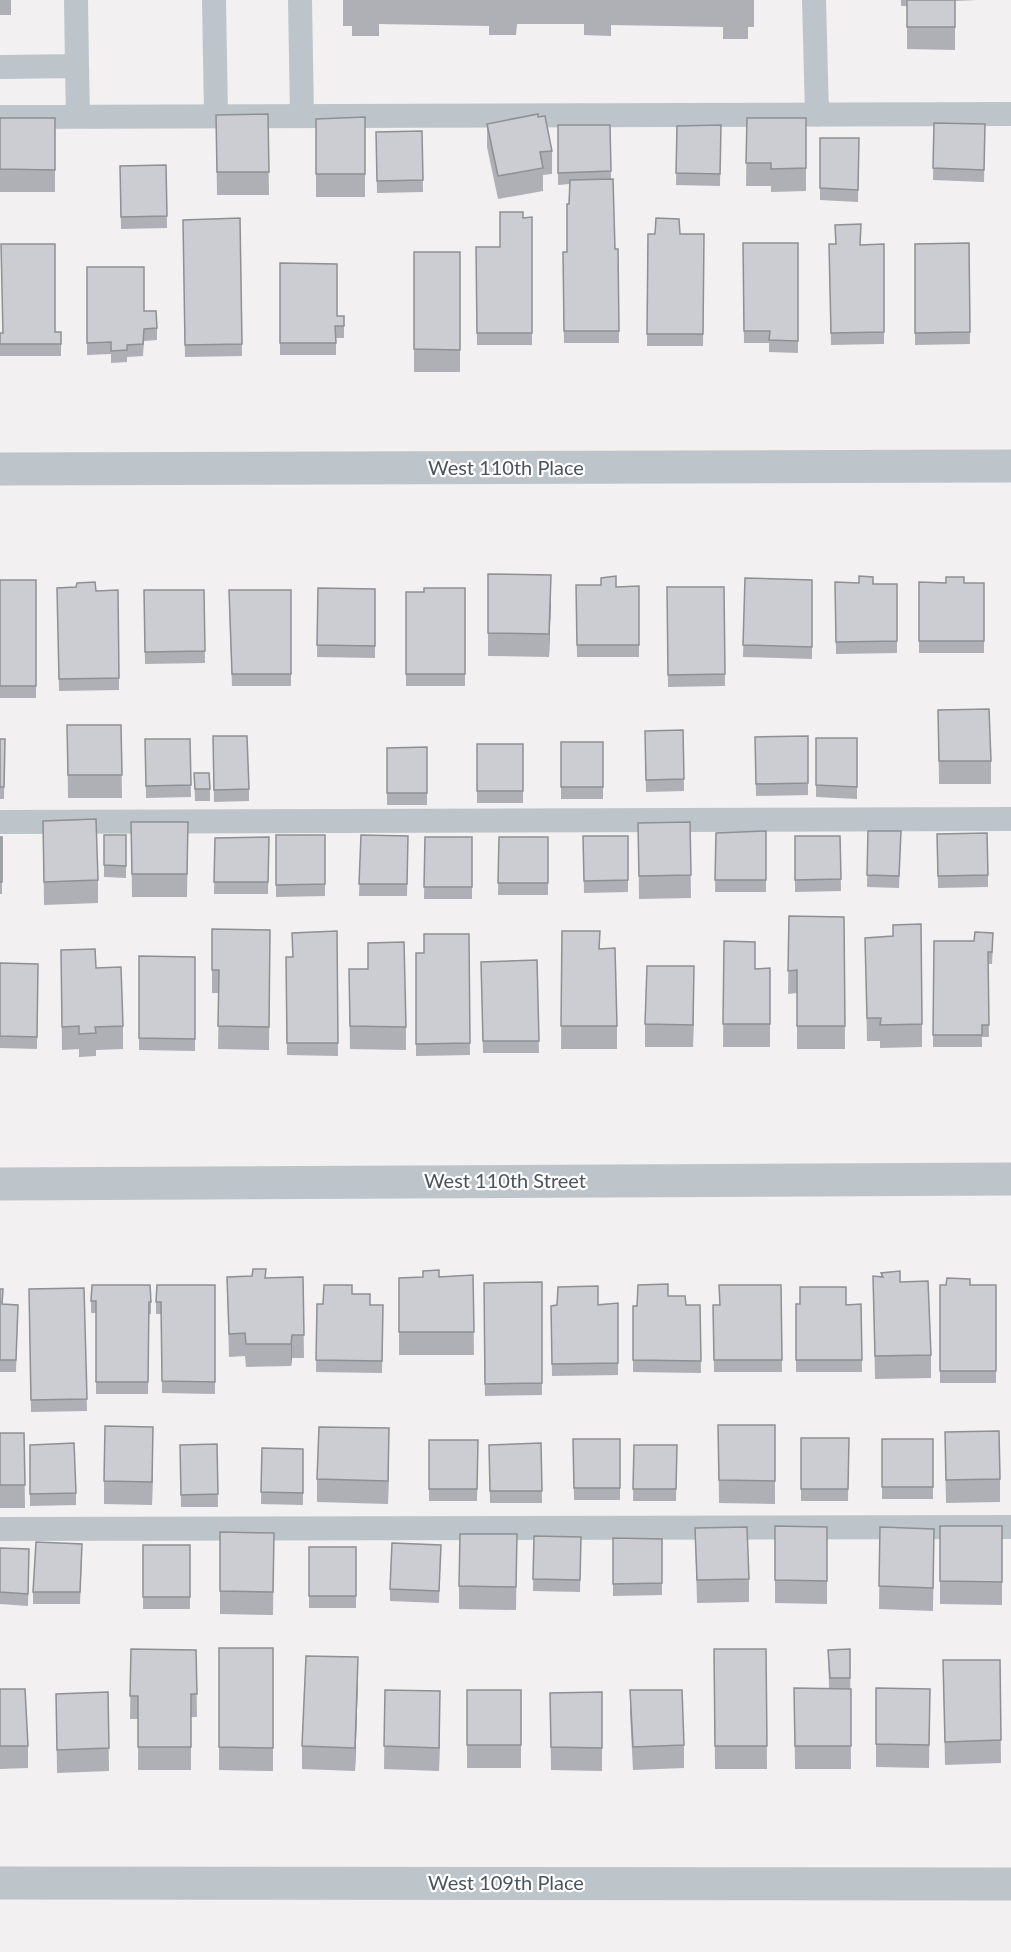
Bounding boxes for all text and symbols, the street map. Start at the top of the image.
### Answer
street label: West 110th Place [428,455,584,479]
street label: West 110th Street [424,1168,586,1192]
street label: West 109th Place [428,1870,584,1894]

